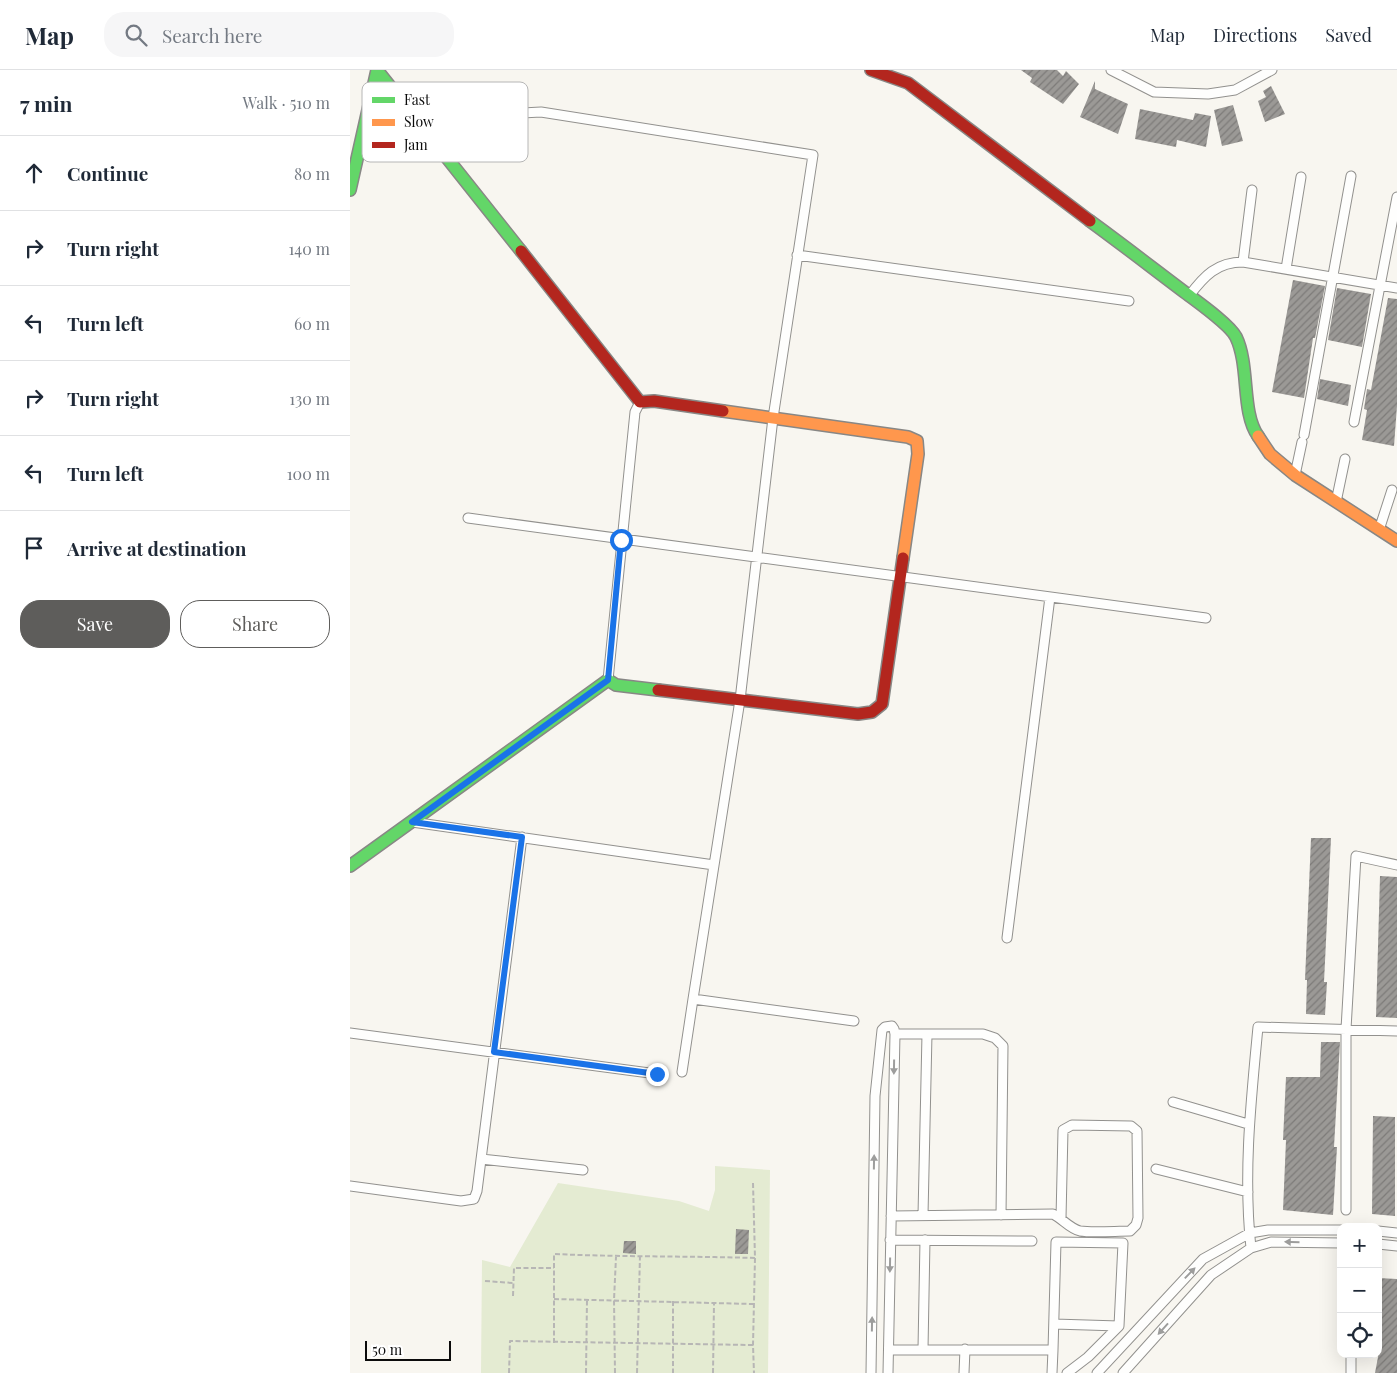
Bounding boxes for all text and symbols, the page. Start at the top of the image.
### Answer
search box [104,12,454,57]
text: Map [25,19,74,51]
icon: search [122,21,150,49]
text: Search here [162,22,262,48]
text: Map [1150,23,1185,47]
text: Directions [1213,23,1297,47]
text: Saved [1325,23,1372,47]
legend [362,82,528,162]
text: 7 min [20,89,73,117]
text: Fast [404,90,431,109]
text: Walk · 510 m [243,92,330,113]
text: Slow [404,112,434,131]
text: Jam [403,135,428,154]
icon: ahead [20,159,48,187]
text: Continue [67,160,148,186]
text: 80 m [294,163,330,184]
icon: right [20,234,48,262]
text: Turn right [67,235,159,261]
text: 140 m [288,238,330,259]
icon: left [20,309,48,337]
text: Turn left [67,310,144,336]
text: 60 m [294,313,330,334]
icon: right [20,384,48,412]
text: Turn right [67,385,159,411]
text: 130 m [289,388,330,409]
icon: left [20,459,48,487]
text: Turn left [67,460,144,486]
text: 100 m [287,463,330,484]
route start [610,529,633,552]
icon: arrive [20,534,48,562]
text: Arrive at destination [67,535,247,561]
button: Save [20,600,170,648]
button: Share [180,600,330,648]
one-way arrow [890,1059,898,1075]
route end [646,1063,669,1086]
one-way arrow [871,1154,879,1170]
map controls [1337,1223,1382,1358]
button: + [1337,1223,1382,1268]
one-way arrow [1284,1238,1300,1246]
one-way arrow [886,1257,894,1273]
one-way arrow [1184,1268,1196,1280]
button: − [1337,1268,1382,1313]
button: locate [1337,1313,1382,1358]
one-way arrow [868,1316,876,1332]
one-way arrow [1157,1322,1168,1335]
scale bar [365,1338,451,1361]
text: 50 m [372,1340,402,1359]

